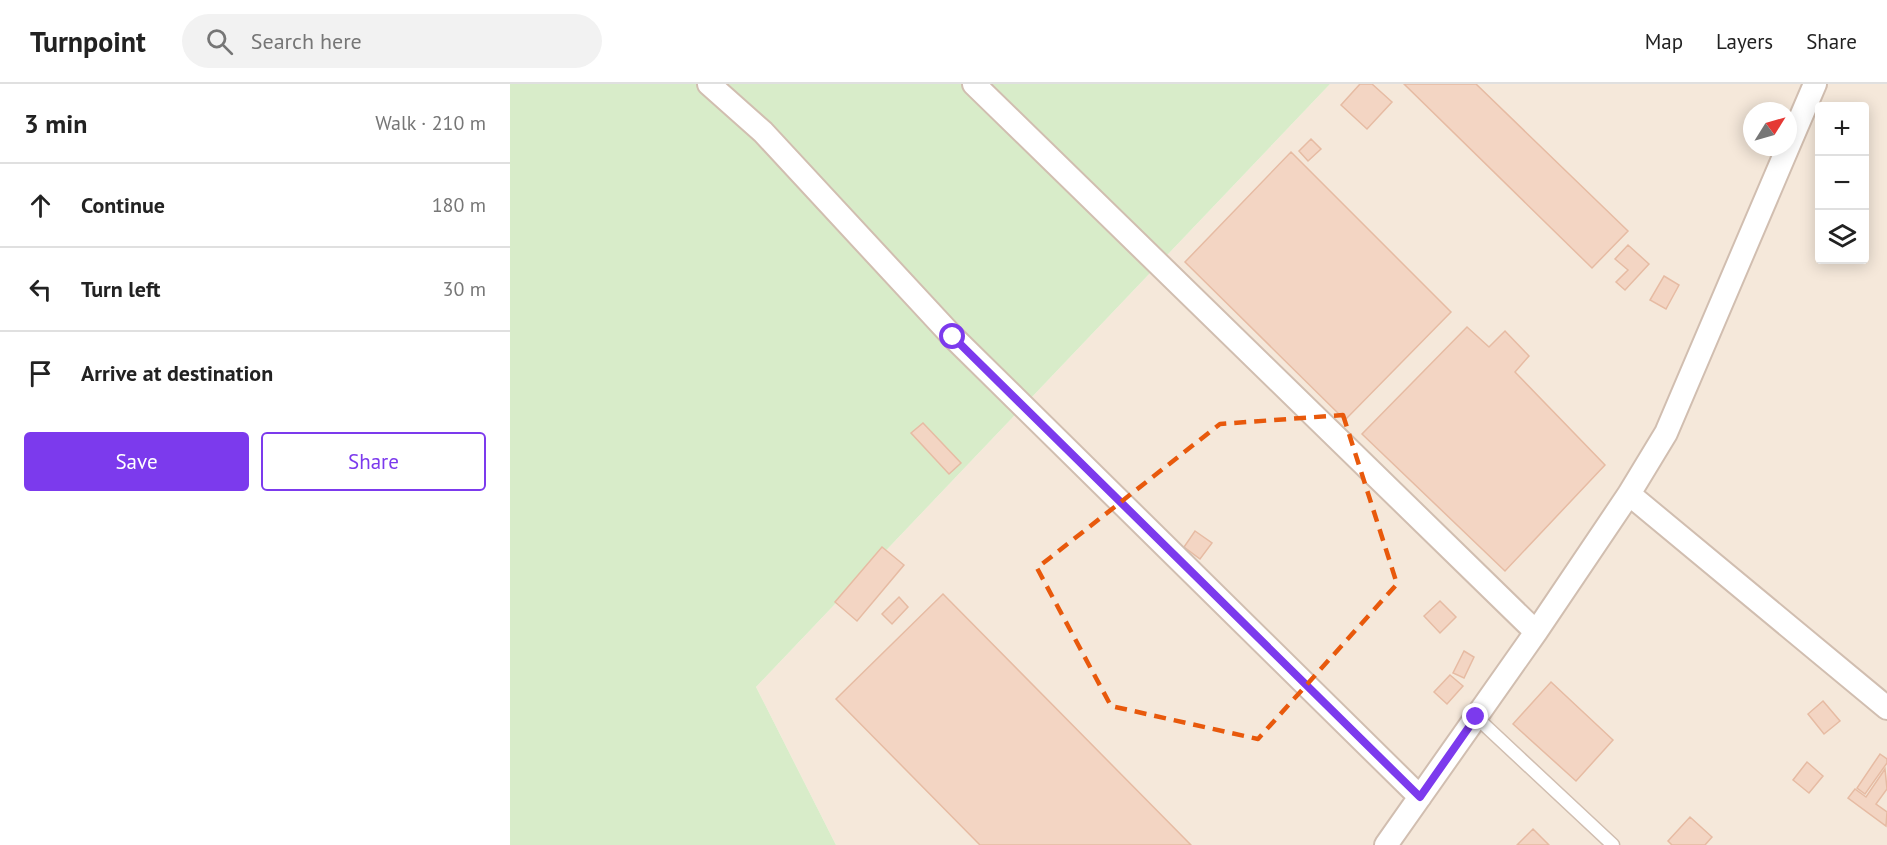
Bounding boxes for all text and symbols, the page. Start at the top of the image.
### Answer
search box [182,14,602,68]
text: Turnpoint [30,23,146,60]
icon: search [203,25,236,58]
text: Search here [251,27,362,55]
text: Map [1645,28,1683,55]
text: Layers [1716,28,1773,55]
text: Share [1806,28,1857,55]
north arrow [1743,102,1797,156]
map controls [1815,102,1869,264]
button: + [1815,102,1869,156]
text: 3 min [24,107,87,140]
text: Walk · 210 m [375,110,486,136]
button: − [1815,156,1869,210]
icon: ahead [24,189,57,222]
text: Continue [81,191,165,219]
text: 180 m [432,192,486,218]
button: layers [1815,210,1869,264]
icon: left [24,273,57,306]
text: Turn left [81,275,161,303]
text: 30 m [443,276,486,302]
route start [939,323,965,349]
icon: arrive [24,357,57,390]
text: Arrive at destination [81,359,273,387]
button: Save [24,432,249,491]
button: Share [261,432,486,491]
route end [1462,703,1488,729]

